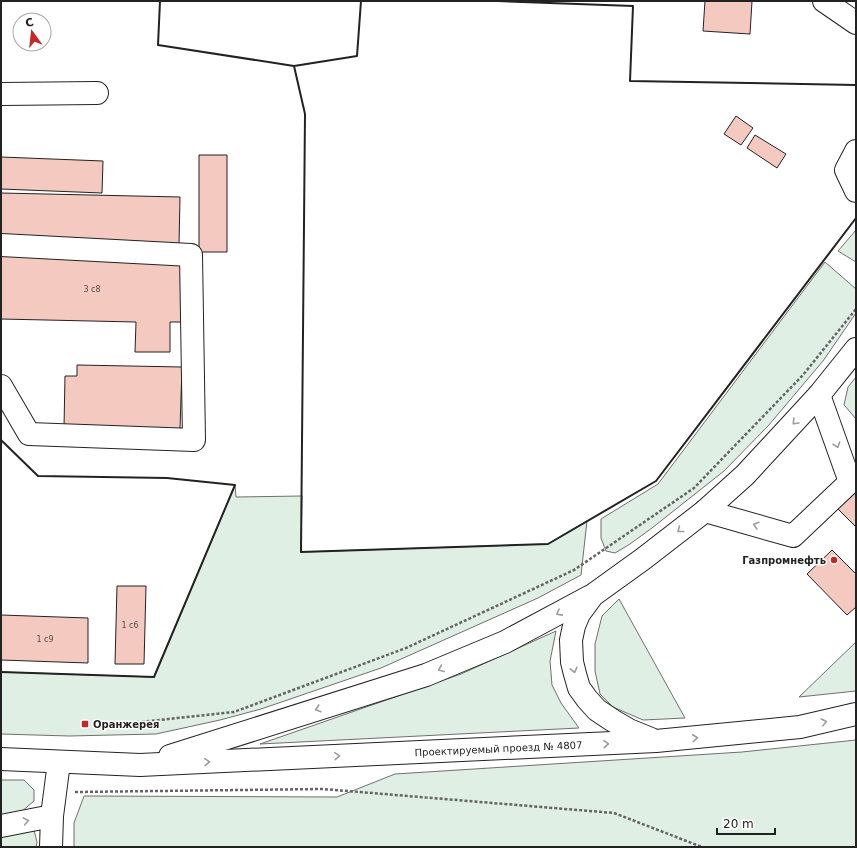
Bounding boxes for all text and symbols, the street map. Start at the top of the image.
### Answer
north arrow [12,12,52,52]
text: С [24,15,35,30]
house number: 3 с8 [83,285,101,294]
one-way arrow [792,417,799,424]
one-way arrow [832,441,841,448]
one-way arrow [752,521,759,530]
one-way arrow [678,526,685,533]
place label: Газпромнефть [742,555,826,566]
marker: Газпромнефть [829,555,839,565]
one-way arrow [556,608,563,616]
house number: 1 с6 [121,621,139,630]
house number: 1 с9 [36,635,54,644]
one-way arrow [438,664,445,672]
one-way arrow [569,666,578,673]
one-way arrow [315,704,322,713]
one-way arrow [820,718,827,726]
marker: Оранжерея [80,719,90,729]
place label: Оранжерея [93,719,159,730]
one-way arrow [692,733,698,742]
street label: Проектируемый проезд № 4807 [414,739,583,758]
one-way arrow [603,739,609,748]
one-way arrow [334,752,340,760]
one-way arrow [204,758,210,766]
scale bar [717,810,775,836]
text: 20 m [723,817,754,831]
one-way arrow [23,818,29,826]

